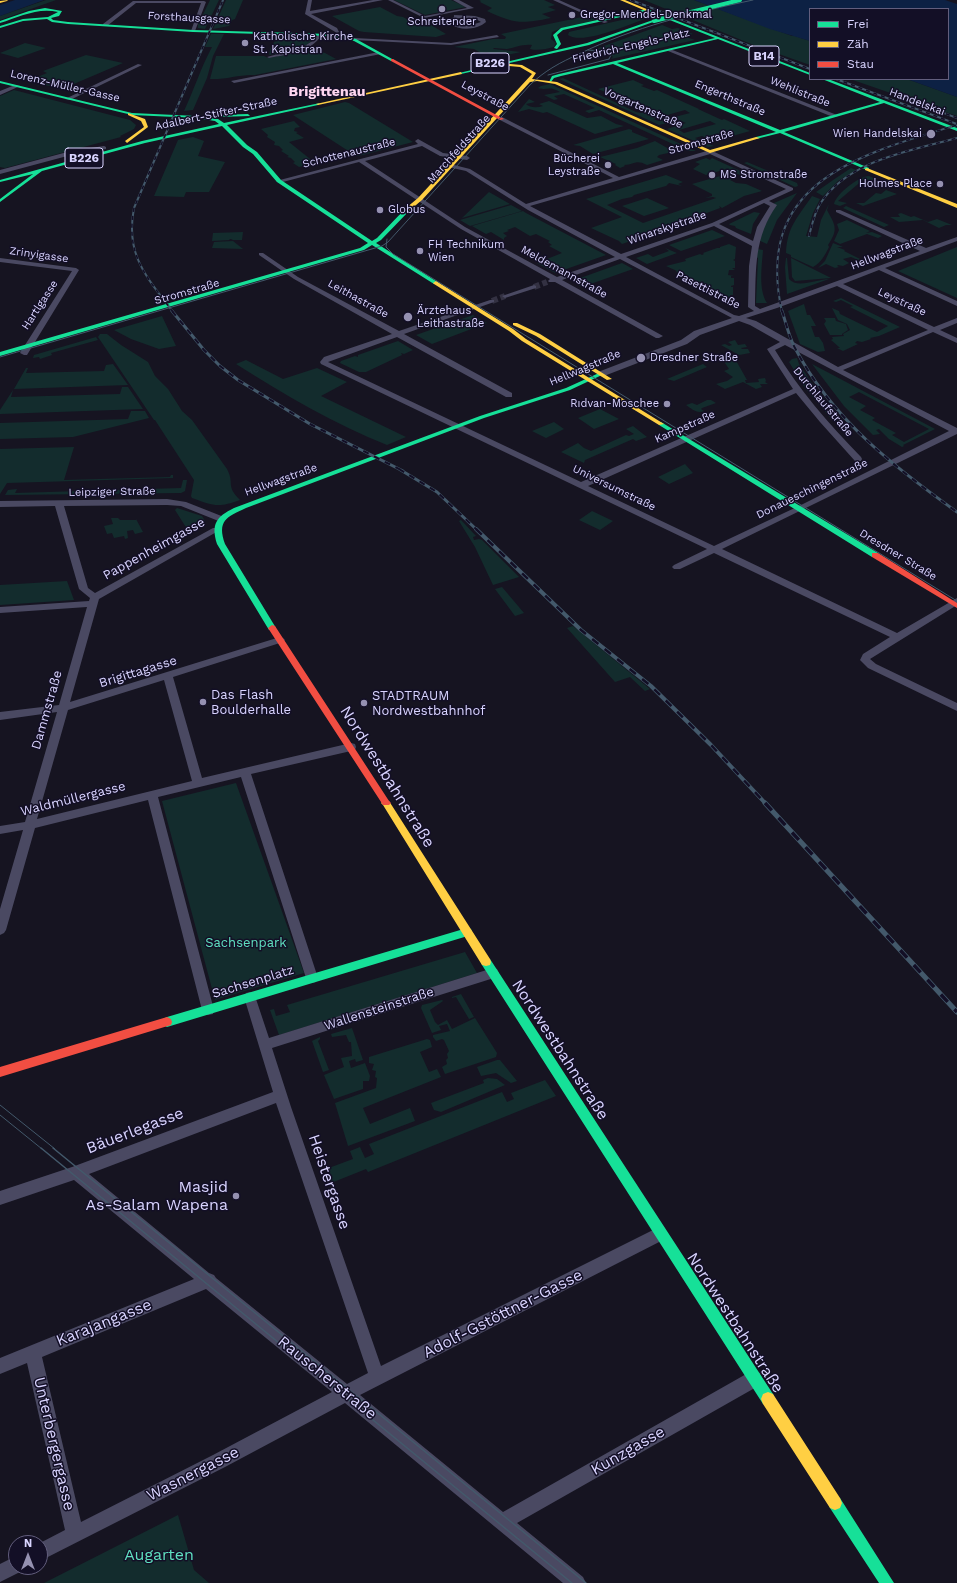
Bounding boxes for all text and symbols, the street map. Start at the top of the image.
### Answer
marker: Schreitender [437,4,447,14]
place label: Gregor-Mendel-Denkmal [580,8,712,22]
legend [809,8,949,80]
street label: Forsthausgasse [147,9,231,27]
marker: Gregor-Mendel-Denkmal [567,10,577,20]
place label: Schreitender [407,15,477,29]
text: Frei [847,17,869,31]
street label: Friedrich-Engels-Platz [571,26,691,66]
place label: Katholische Kirche St. Kapistran [253,30,353,56]
text: Zäh [847,37,869,51]
marker: Katholische Kirche St. Kapistran [240,38,250,48]
road number: B14 [749,46,779,66]
road number: B226 [471,53,509,73]
text: Stau [847,57,874,71]
street label: Lorenz-Müller-Gasse [9,67,121,105]
street label: Wehlistraße [768,74,832,110]
street label: Engerthstraße [693,77,767,119]
street label: Leystraße [459,78,511,114]
district label: Brigittenau [289,84,365,100]
street label: Vorgartenstraße [601,85,685,131]
street label: Handelskai [887,85,947,119]
street label: Adalbert-Stifter-Straße [154,95,278,133]
street label: Marchfeldstraße [425,112,493,186]
street label: Stromstraße [667,126,735,158]
place label: Wien Handelskai [833,127,922,141]
marker: Wien Handelskai [925,128,937,140]
street label: Schottenaustraße [301,135,397,171]
road number: B226 [65,148,103,168]
place label: Bücherei Leystraße [548,152,600,178]
marker: Bücherei Leystraße [603,160,613,170]
place label: MS Stromstraße [720,168,807,182]
marker: MS Stromstraße [707,170,717,180]
place label: Holmes Place [859,177,932,191]
marker: Holmes Place [935,179,945,189]
place label: Globus [388,203,425,217]
marker: Globus [375,205,385,215]
street label: Winarskystraße [626,208,708,248]
street label: Hellwagstraße [849,233,925,273]
place label: FH Technikum Wien [428,238,505,264]
street label: Meldemannstraße [519,243,609,301]
street label: Zrinyigasse [9,244,69,266]
marker: FH Technikum Wien [415,246,425,256]
street label: Pasettistraße [674,268,742,312]
street label: Stromstraße [153,276,221,308]
street label: Leithastraße [325,277,391,321]
street label: Hartlgasse [19,278,61,332]
street label: Leystraße [876,285,928,319]
place label: Ärztehaus Leithastraße [417,304,484,330]
marker: Ärztehaus Leithastraße [402,311,414,323]
street label: Hellwagstraße [547,347,623,389]
place label: Dresdner Straße [650,351,738,365]
marker: Dresdner Straße [635,352,647,364]
street label: Durchlaufstraße [790,365,856,439]
place label: Rıdvan-Moschee [570,397,659,411]
marker: Rıdvan-Moschee [662,399,672,409]
street label: Kampstraße [653,408,717,446]
street label: Donaueschingenstraße [754,456,870,522]
street label: Hellwagstraße [243,461,319,499]
street label: Universumstraße [570,462,658,514]
street label: Leipziger Straße [68,485,156,499]
street label: Pappenheimgasse [100,515,208,583]
street label: Dresdner Straße [857,527,939,583]
street label: Brigittagasse [97,653,179,691]
street label: Dammstraße [28,669,66,751]
place label: Das Flash Boulderhalle [211,687,291,718]
place label: STADTRAUM Nordwestbahnhof [372,688,485,719]
marker: Das Flash Boulderhalle [198,697,208,707]
marker: STADTRAUM Nordwestbahnhof [359,698,369,708]
street label: Nordwestbahnstraße [336,703,438,851]
street label: Waldmüllergasse [19,778,127,820]
park label: Sachsenpark [205,935,287,951]
street label: Sachsenplatz [210,962,296,1002]
street label: Nordwestbahnstraße [507,976,613,1124]
street label: Wallensteinstraße [322,984,436,1034]
street label: Bäuerlegasse [84,1104,186,1158]
street label: Heistergasse [304,1132,354,1232]
place label: Masjid As-Salam Wapena [85,1177,228,1215]
marker: Masjid As-Salam Wapena [231,1191,241,1201]
street label: Nordwestbahnstraße [682,1249,788,1397]
street label: Adolf-Gstöttner-Gasse [420,1265,586,1363]
street label: Karajangasse [53,1295,155,1351]
street label: Rauscherstraße [274,1332,380,1424]
street label: Unterbergergasse [29,1375,79,1513]
street label: Kunzgasse [588,1422,668,1480]
street label: Wasnergasse [144,1442,242,1506]
north arrow [8,1535,48,1575]
text: N [24,1537,32,1550]
park label: Augarten [124,1545,194,1565]

